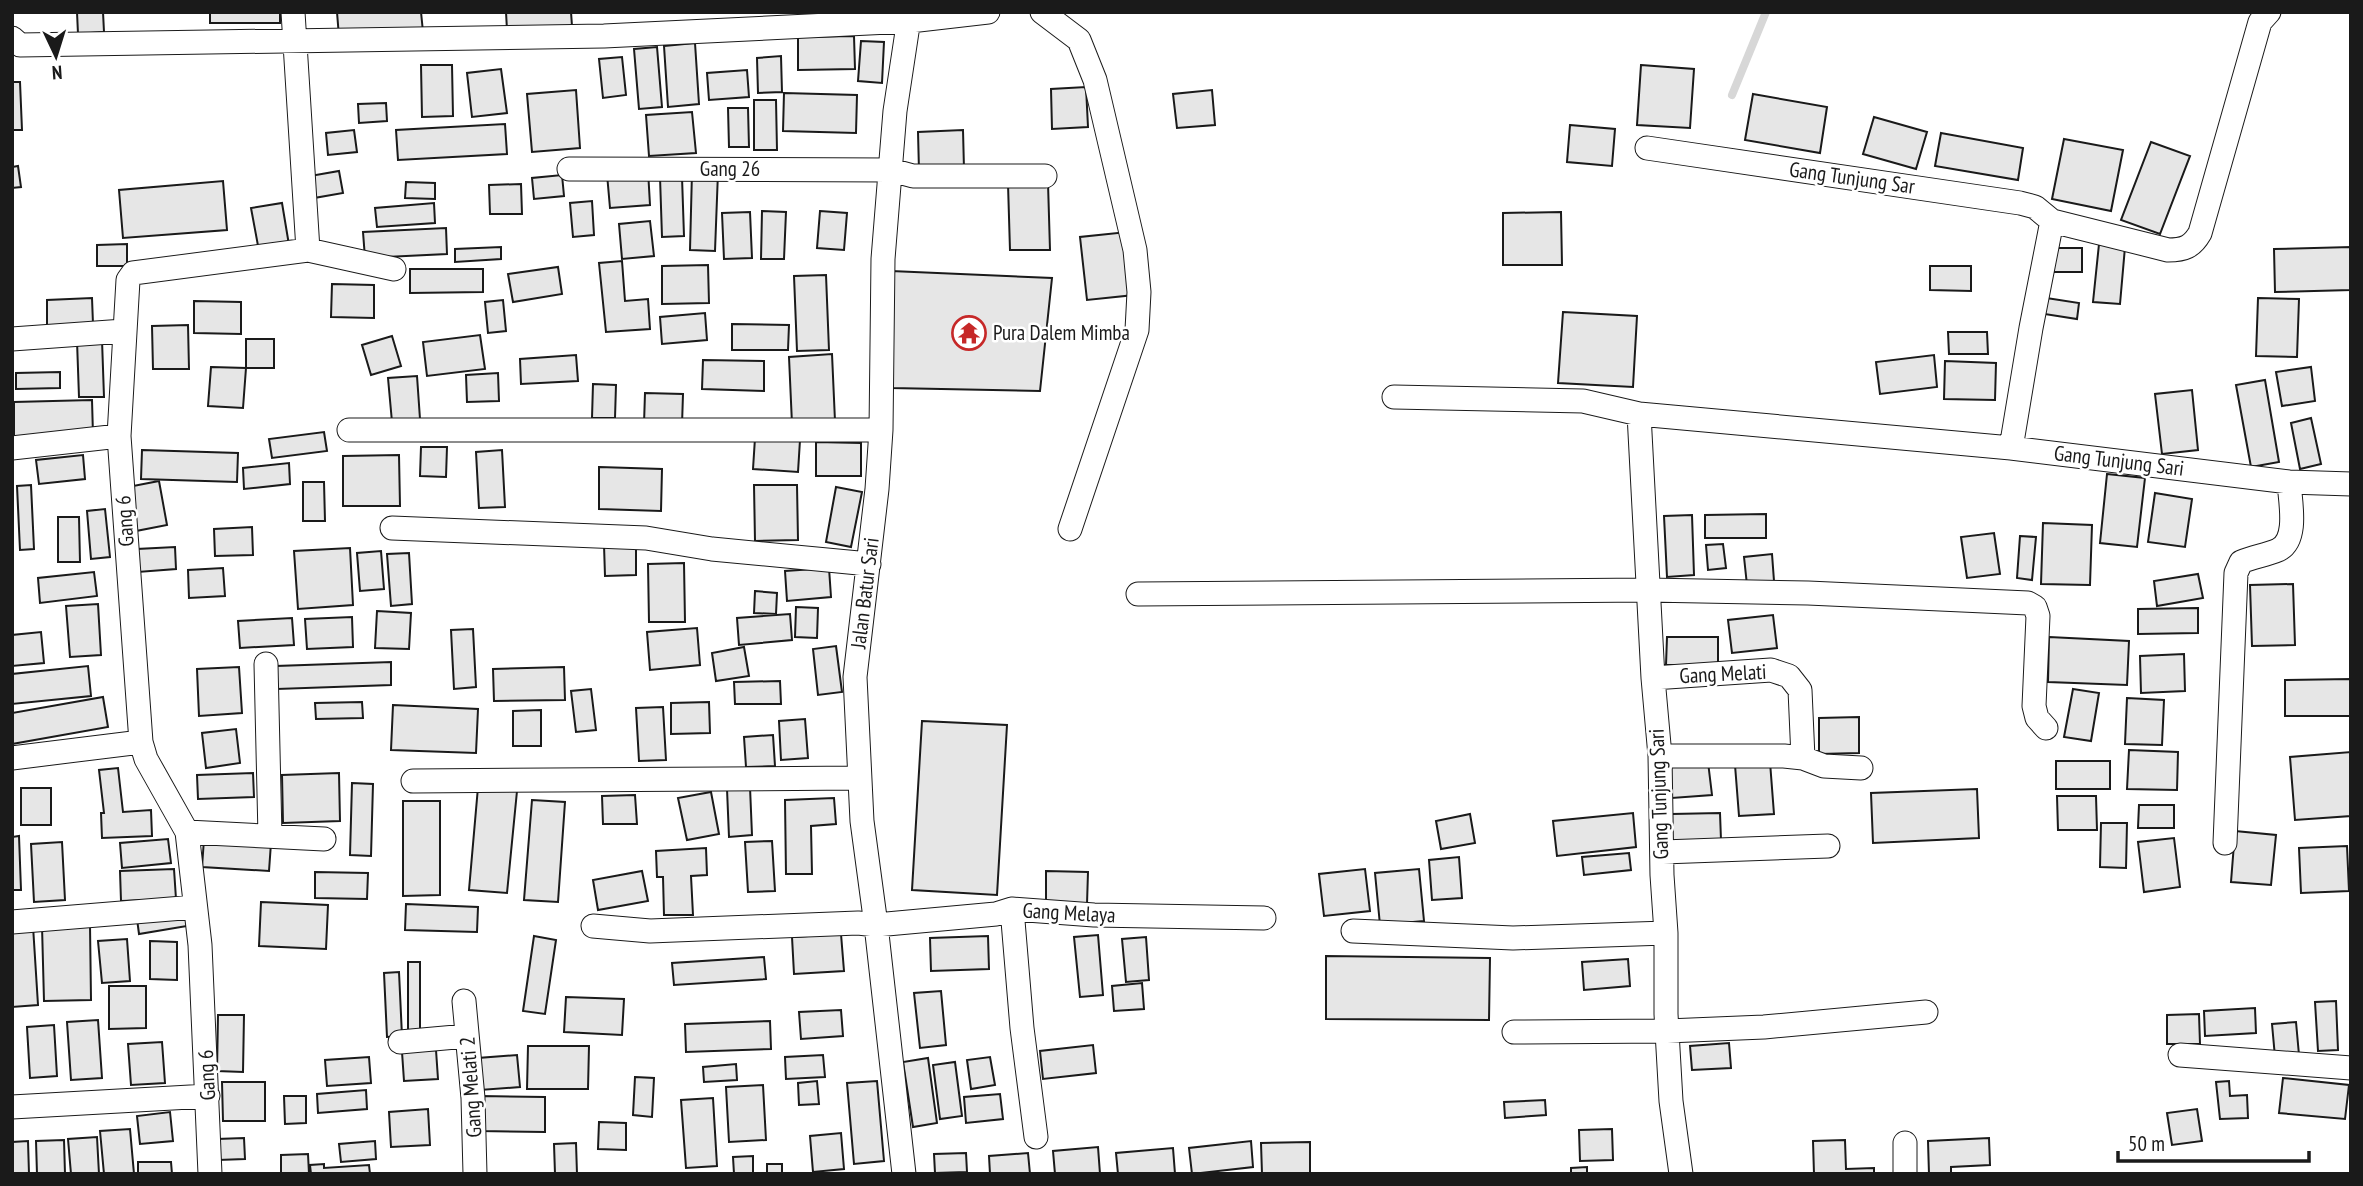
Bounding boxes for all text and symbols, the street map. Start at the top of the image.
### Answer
north arrow [21,21,91,91]
text: N [51,61,63,85]
street label: Gang 26 [700,155,760,182]
street label: Gang Tunjung Sar [1788,155,1917,200]
temple icon: Pura Dalem Mimba [950,314,988,352]
place label: Pura Dalem Mimba [993,319,1130,346]
street label: Gang Tunjung Sari [2052,439,2186,482]
street label: Gang 6 [109,495,140,547]
street label: Jalan Batur Sari [844,536,885,651]
street label: Gang Melati [1679,658,1767,689]
street label: Gang Tunjung Sari [1643,728,1674,860]
street label: Gang Melaya [1022,897,1116,928]
street label: Gang Melati 2 [454,1036,487,1138]
street label: Gang 6 [192,1049,221,1101]
scale bar [2118,1120,2309,1164]
text: 50 m [2128,1130,2165,1157]

